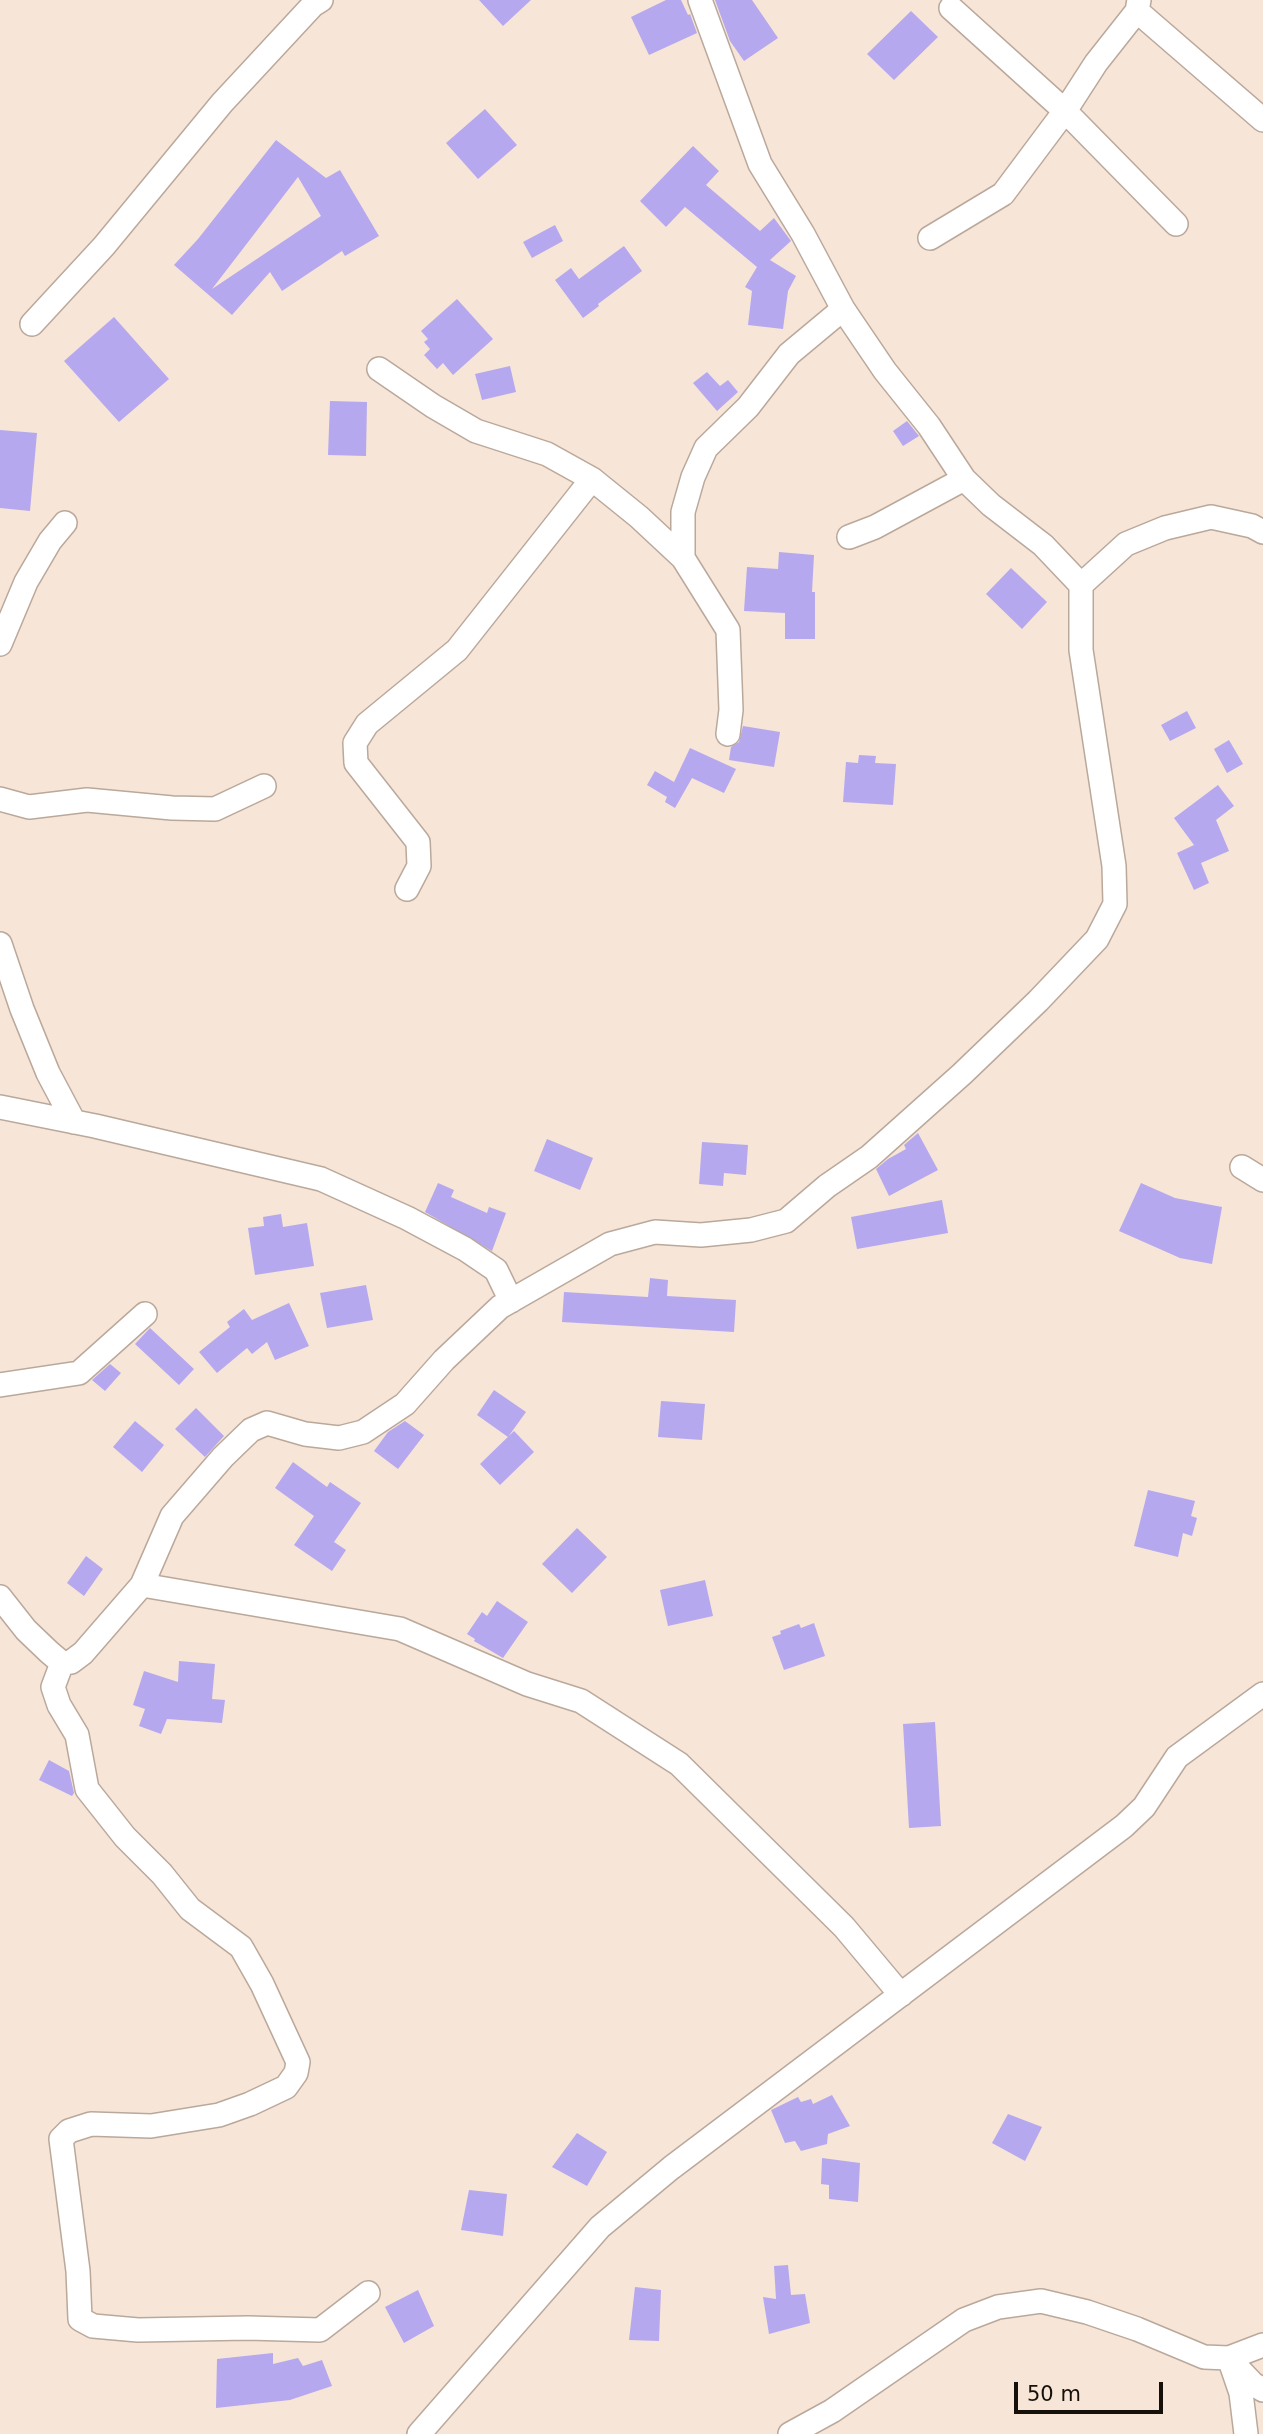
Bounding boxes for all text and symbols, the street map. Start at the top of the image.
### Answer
scale bar [1018,2368,1167,2412]
text: 50 m [1027,2382,1081,2406]

